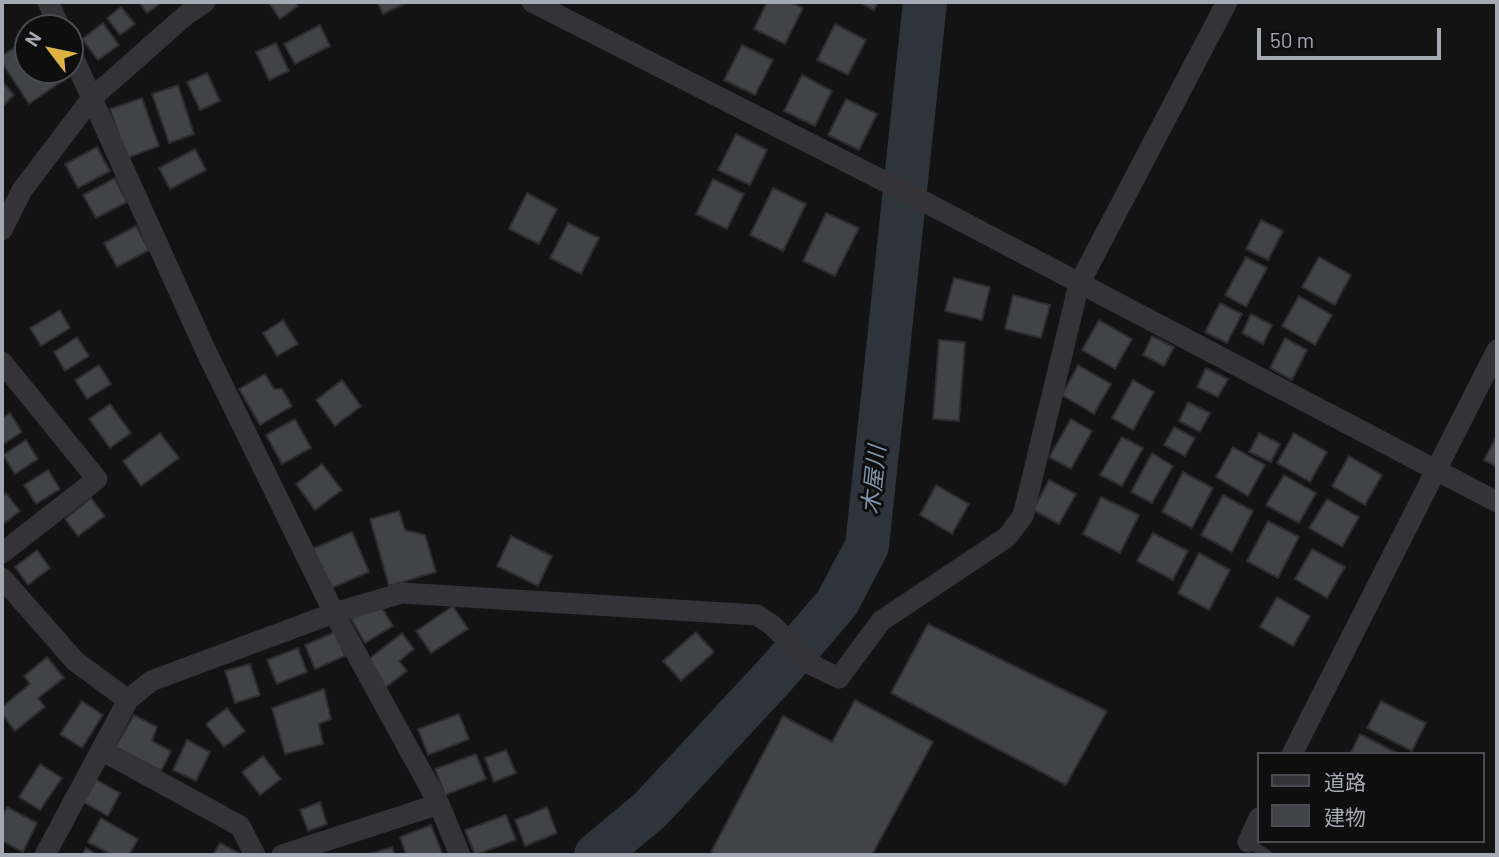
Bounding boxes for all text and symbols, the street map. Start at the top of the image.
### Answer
north arrow [14,14,84,84]
scale bar [1261,14,1445,58]
text: N [19,27,46,50]
text: 50 m [1270,27,1314,52]
water label: 木屋川 [857,444,891,516]
legend [1258,752,1485,843]
text: 道路 [1324,769,1366,794]
text: 建物 [1324,804,1366,829]

